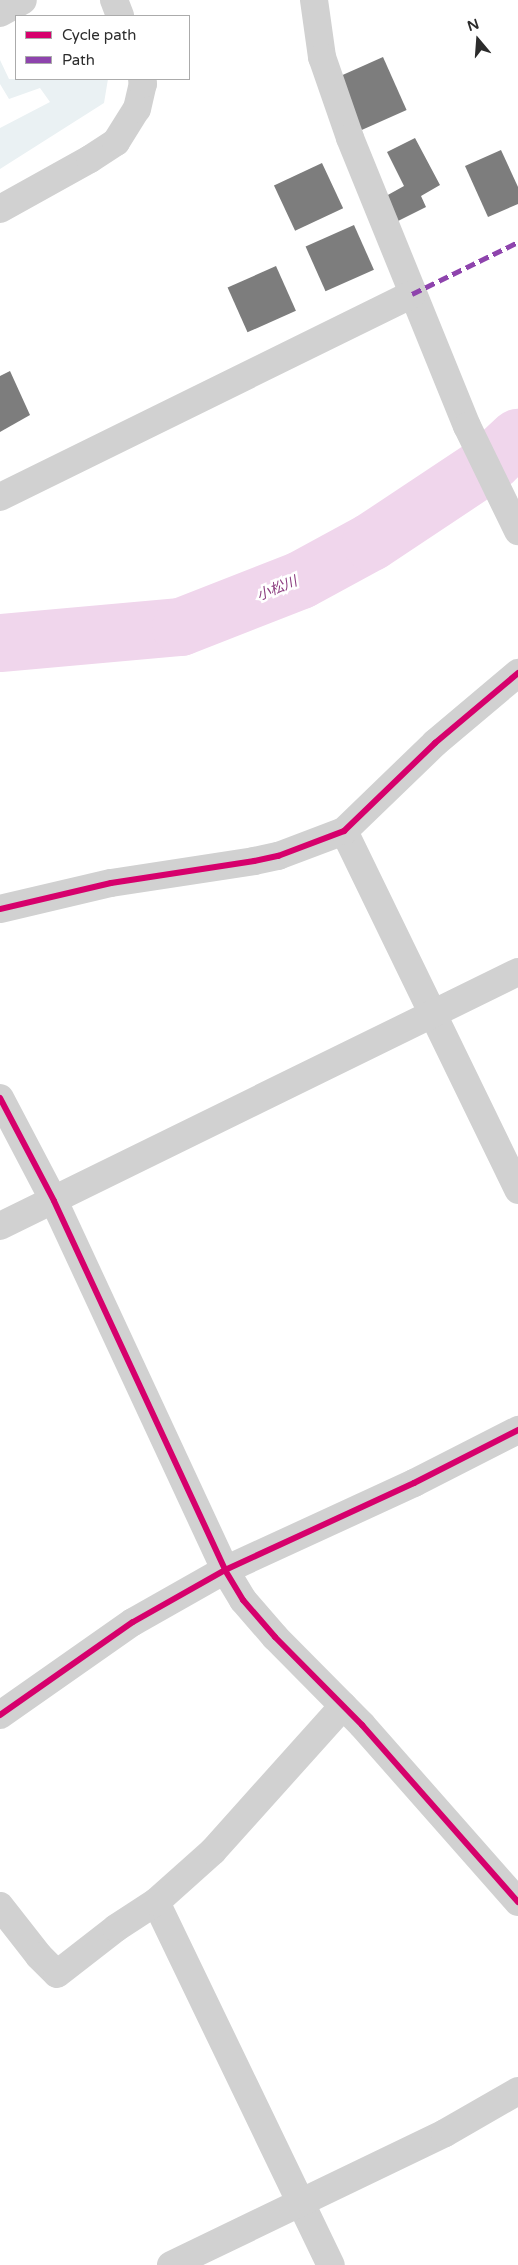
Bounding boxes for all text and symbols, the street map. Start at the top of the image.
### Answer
legend [15,15,190,80]
north arrow [453,15,503,65]
text: N [465,15,481,35]
text: Cycle path [62,26,136,44]
text: Path [62,51,95,69]
water label: 小松川 [254,573,300,605]

